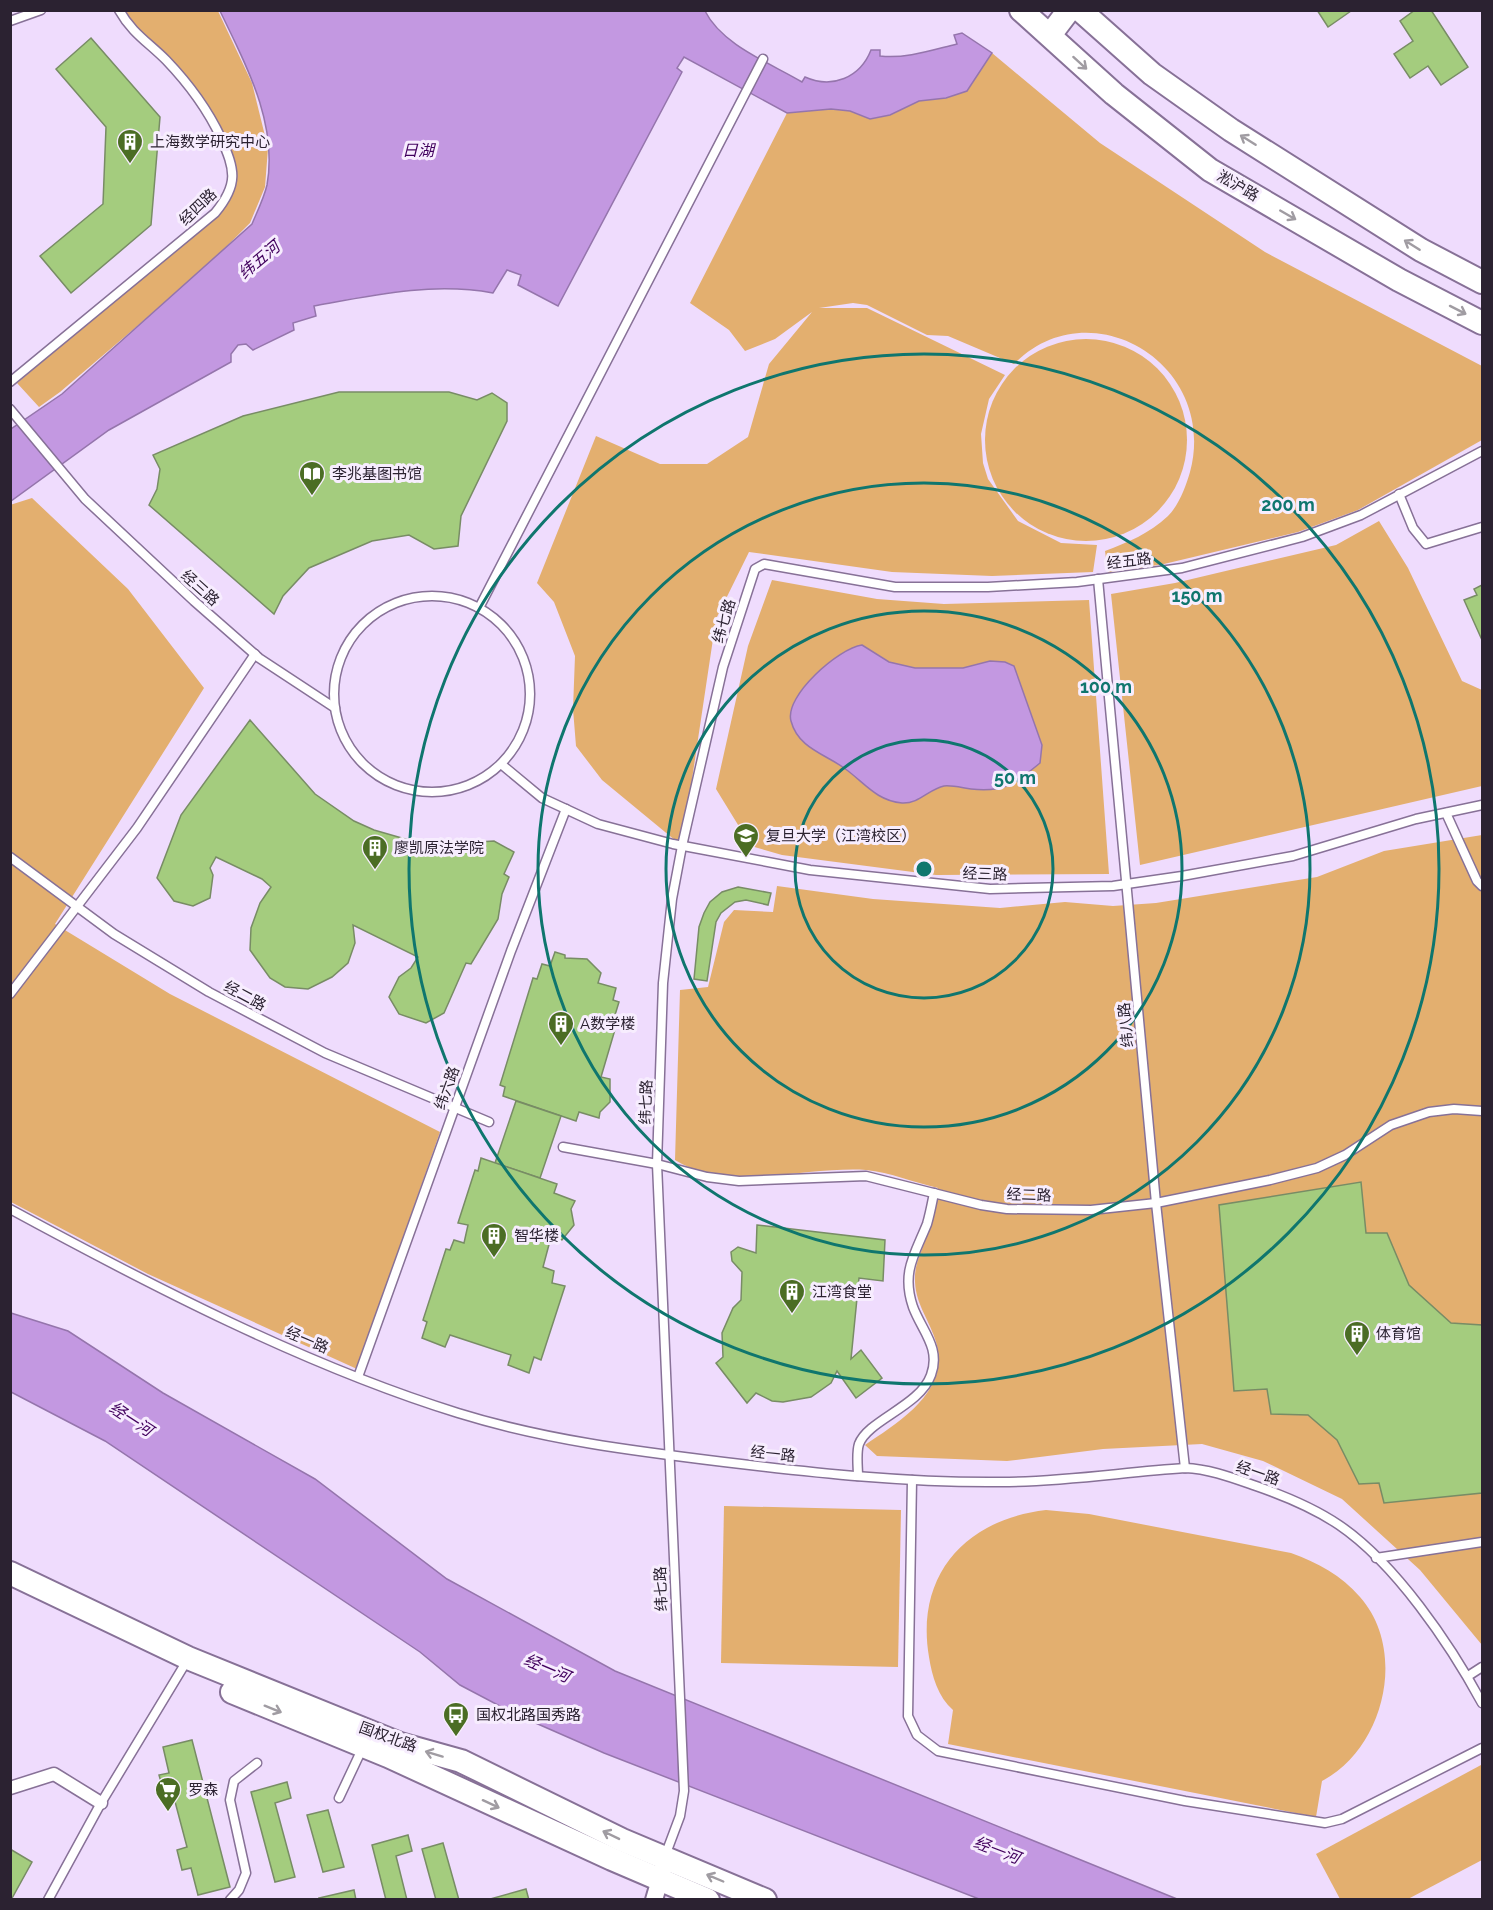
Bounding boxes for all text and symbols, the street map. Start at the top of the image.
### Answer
one-way arrow [1073,56,1088,70]
building icon: 上海数学研究中心 [115,127,145,165]
place label: 上海数学研究中心 [150,133,270,151]
one-way arrow [1240,134,1257,146]
water label: 日湖 [402,141,437,160]
street label: 淞沪路 [1214,167,1262,205]
street label: 经四路 [176,185,220,229]
one-way arrow [1279,209,1296,221]
water label: 纬五河 [235,235,286,283]
one-way arrow [1404,238,1421,251]
one-way arrow [1449,305,1467,317]
library icon: 李兆基图书馆 [297,459,327,497]
place label: 李兆基图书馆 [332,465,422,483]
text: 200 m [1261,494,1315,515]
street label: 经五路 [1106,549,1152,573]
street label: 经三路 [177,566,223,610]
text: 150 m [1172,585,1223,606]
street label: 纬七路 [709,597,739,645]
text: 100 m [1080,676,1132,697]
text: 50 m [994,767,1036,788]
school or university icon: 复旦大学（江湾校区） [731,821,761,859]
place label: 复旦大学（江湾校区） [766,827,916,845]
building icon: 廖凯原法学院 [360,833,390,871]
place label: 廖凯原法学院 [394,839,484,857]
centre of rings [914,859,934,879]
street label: 经三路 [962,864,1008,884]
street label: 经二路 [221,977,269,1015]
street label: 纬八路 [1115,1002,1137,1048]
building icon: A数学楼 [546,1009,576,1047]
place label: A数学楼 [580,1015,635,1033]
street label: 纬六路 [431,1064,463,1112]
street label: 纬七路 [636,1079,656,1125]
street label: 经二路 [1006,1185,1052,1205]
building icon: 智华楼 [479,1221,509,1259]
place label: 智华楼 [514,1227,559,1245]
building icon: 江湾食堂 [777,1277,807,1315]
place label: 江湾食堂 [812,1283,872,1301]
building icon: 体育馆 [1342,1319,1372,1357]
street label: 经一路 [283,1323,331,1357]
place label: 体育馆 [1376,1325,1421,1343]
water label: 经一河 [106,1398,159,1442]
street label: 经一路 [750,1443,796,1465]
street label: 经一路 [1234,1457,1282,1489]
street label: 纬七路 [651,1566,671,1612]
water label: 经一河 [521,1650,576,1687]
bus stop icon: 国权北路国秀路 [441,1700,471,1738]
one-way arrow [264,1704,282,1715]
place label: 国权北路国秀路 [476,1706,581,1724]
street label: 国权北路 [357,1718,419,1756]
one-way arrow [425,1748,444,1759]
supermarket icon: 罗森 [153,1775,183,1813]
place label: 罗森 [188,1781,218,1799]
one-way arrow [481,1798,499,1810]
one-way arrow [602,1828,620,1840]
water label: 经一河 [971,1833,1026,1869]
one-way arrow [707,1872,725,1883]

